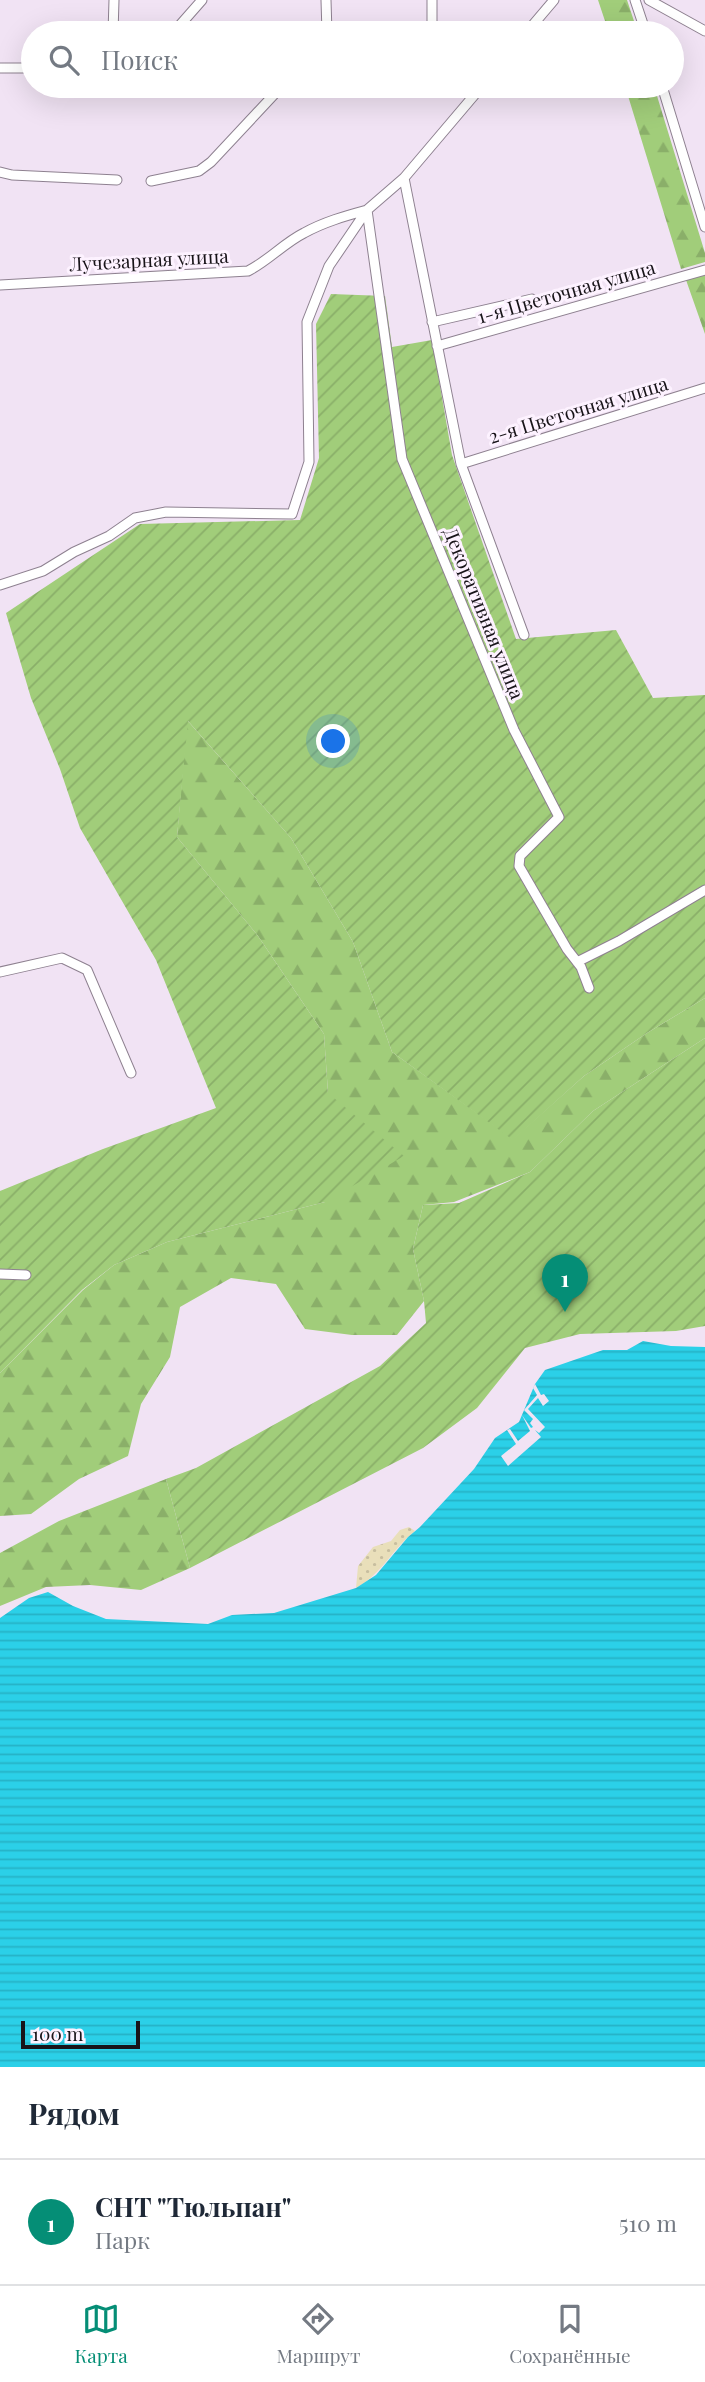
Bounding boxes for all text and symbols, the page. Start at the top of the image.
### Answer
search box [21,21,684,98]
icon: search [45,41,83,79]
text: Поиск [101,42,178,77]
street label: Лучезарная улица [68,242,230,276]
street label: 1-я Цветочная улица [474,253,659,329]
street label: 2-я Цветочная улица [485,369,671,449]
street label: Декоративная улица [439,523,532,703]
your location [316,724,350,758]
pin: 1 [542,1254,588,1312]
scale bar [21,2018,140,2050]
text: 100 m [32,2020,83,2046]
text: Рядом [28,2093,120,2133]
text: СНТ "Тюльпан" [95,2189,291,2224]
text: 1 [47,2207,55,2238]
text: 510 m [619,2207,677,2238]
text: Парк [95,2224,150,2255]
tab: Карта [74,2300,128,2368]
tab: Маршрут [277,2300,360,2368]
tab: Сохранённые [509,2300,631,2368]

